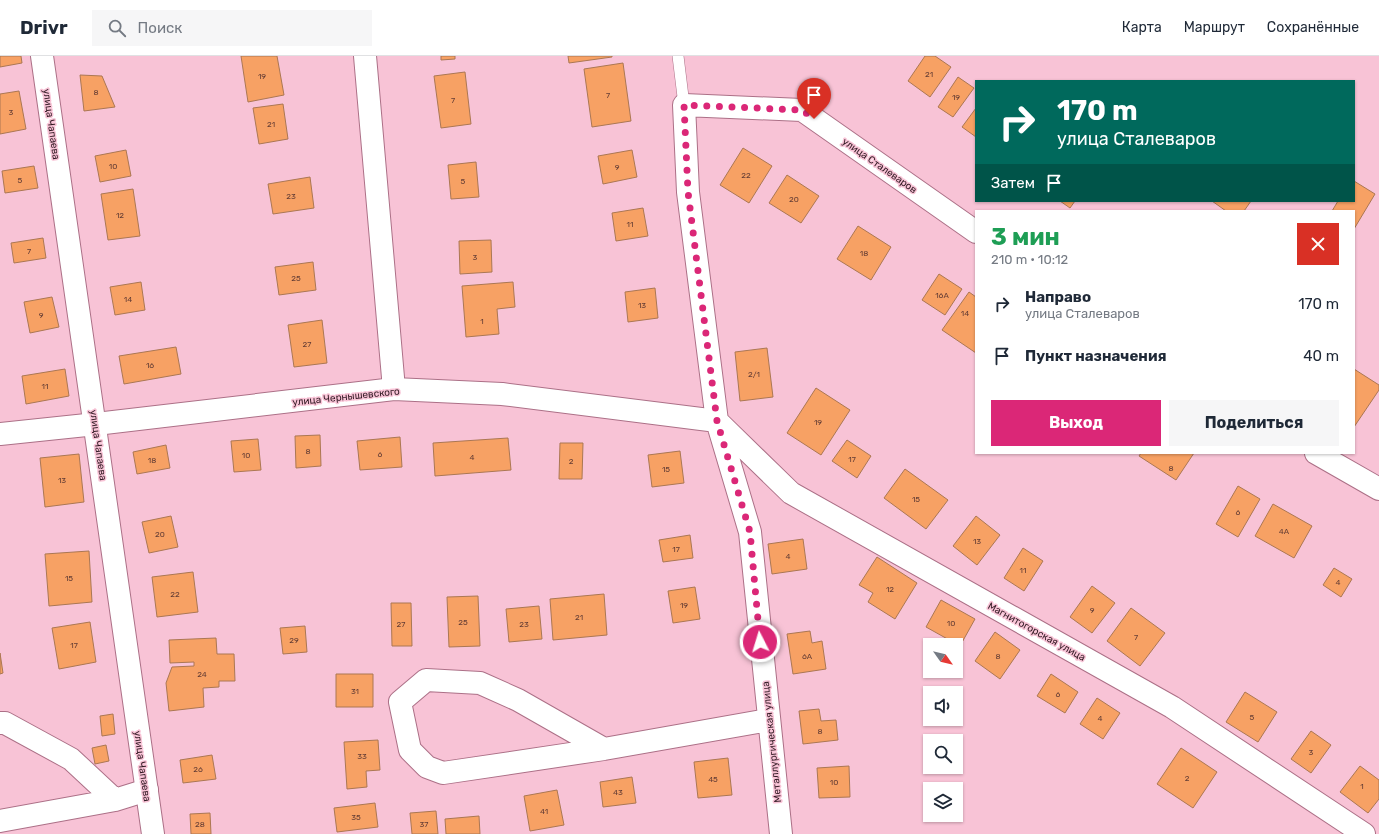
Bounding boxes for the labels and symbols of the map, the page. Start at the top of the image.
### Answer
house number: 21 [925,70,933,79]
house number: 19 [258,72,266,81]
pin [797,78,831,119]
street label: улица Чапаева [40,88,62,160]
house number: 8 [93,88,99,97]
house number: 7 [606,91,610,100]
house number: 19 [952,93,960,102]
house number: 7 [451,96,455,105]
house number: 3 [9,108,14,117]
house number: 21 [267,120,275,129]
street label: улица Сталеваров [840,136,919,196]
house number: 10 [109,162,117,171]
house number: 9 [615,163,620,172]
house number: 22 [741,171,751,180]
house number: 5 [18,176,23,185]
house number: 5 [461,177,466,186]
house number: 23 [286,192,296,201]
house number: 20 [789,195,799,204]
house number: 12 [116,211,124,220]
house number: 11 [627,220,633,229]
house number: 7 [27,247,31,256]
house number: 18 [860,249,868,258]
house number: 3 [473,253,478,262]
house number: 25 [291,274,301,283]
house number: 16А [935,291,949,300]
house number: 14 [124,295,132,304]
house number: 13 [638,301,646,310]
house number: 14 [961,309,969,318]
house number: 9 [39,311,44,320]
house number: 1 [480,317,484,326]
house number: 27 [303,340,311,349]
house number: 16 [146,361,154,370]
house number: 2/1 [748,370,760,379]
house number: 11 [42,382,48,391]
street label: улица Чернышевского [292,385,401,409]
street label: улица Чапаева [87,409,109,481]
house number: 19 [814,418,822,427]
house number: 8 [305,447,311,456]
house number: 6 [378,450,383,459]
house number: 10 [242,451,250,460]
house number: 4 [470,453,475,462]
house number: 17 [848,455,856,464]
house number: 18 [148,456,156,465]
house number: 2 [569,457,574,466]
house number: 8 [1168,464,1174,473]
house number: 15 [662,465,670,474]
house number: 13 [58,476,66,485]
house number: 15 [912,495,920,504]
house number: 6 [1236,508,1241,517]
house number: 4А [1279,527,1290,536]
house number: 20 [155,530,165,539]
house number: 13 [973,537,981,546]
house number: 17 [672,545,680,554]
house number: 4 [786,552,791,561]
house number: 11 [1020,566,1026,575]
house number: 15 [65,574,73,583]
house number: 4 [1336,578,1341,587]
house number: 12 [886,585,894,594]
house number: 22 [170,590,180,599]
street label: Магнитогорская улица [986,600,1087,664]
house number: 19 [680,601,688,610]
house number: 9 [1090,606,1095,615]
house number: 21 [575,613,583,622]
house number: 25 [458,618,468,627]
house number: 10 [947,619,955,628]
house number: 27 [397,620,405,629]
house number: 23 [519,620,529,629]
position arrow [739,621,781,663]
house number: 7 [1134,633,1138,642]
house number: 29 [289,636,299,645]
north arrow [923,638,963,678]
house number: 17 [70,641,78,650]
house number: 6А [802,652,813,661]
house number: 8 [995,652,1001,661]
house number: 24 [197,670,207,679]
street label: Металлургическая улица [760,681,784,803]
house number: 31 [351,687,359,696]
house number: 6 [1056,690,1061,699]
house number: 5 [1250,713,1255,722]
house number: 4 [1098,714,1103,723]
house number: 8 [817,727,823,736]
street label: улица Чапаева [131,730,153,802]
house number: 3 [1309,748,1314,757]
house number: 33 [357,752,367,761]
house number: 26 [193,765,203,774]
house number: 2 [1185,774,1190,783]
house number: 45 [708,775,718,784]
house number: 10 [830,778,838,787]
house number: 1 [1360,782,1364,791]
house number: 43 [613,788,623,797]
house number: 41 [540,807,548,816]
house number: 35 [351,813,361,822]
house number: 28 [195,820,205,829]
house number: 37 [420,820,428,829]

